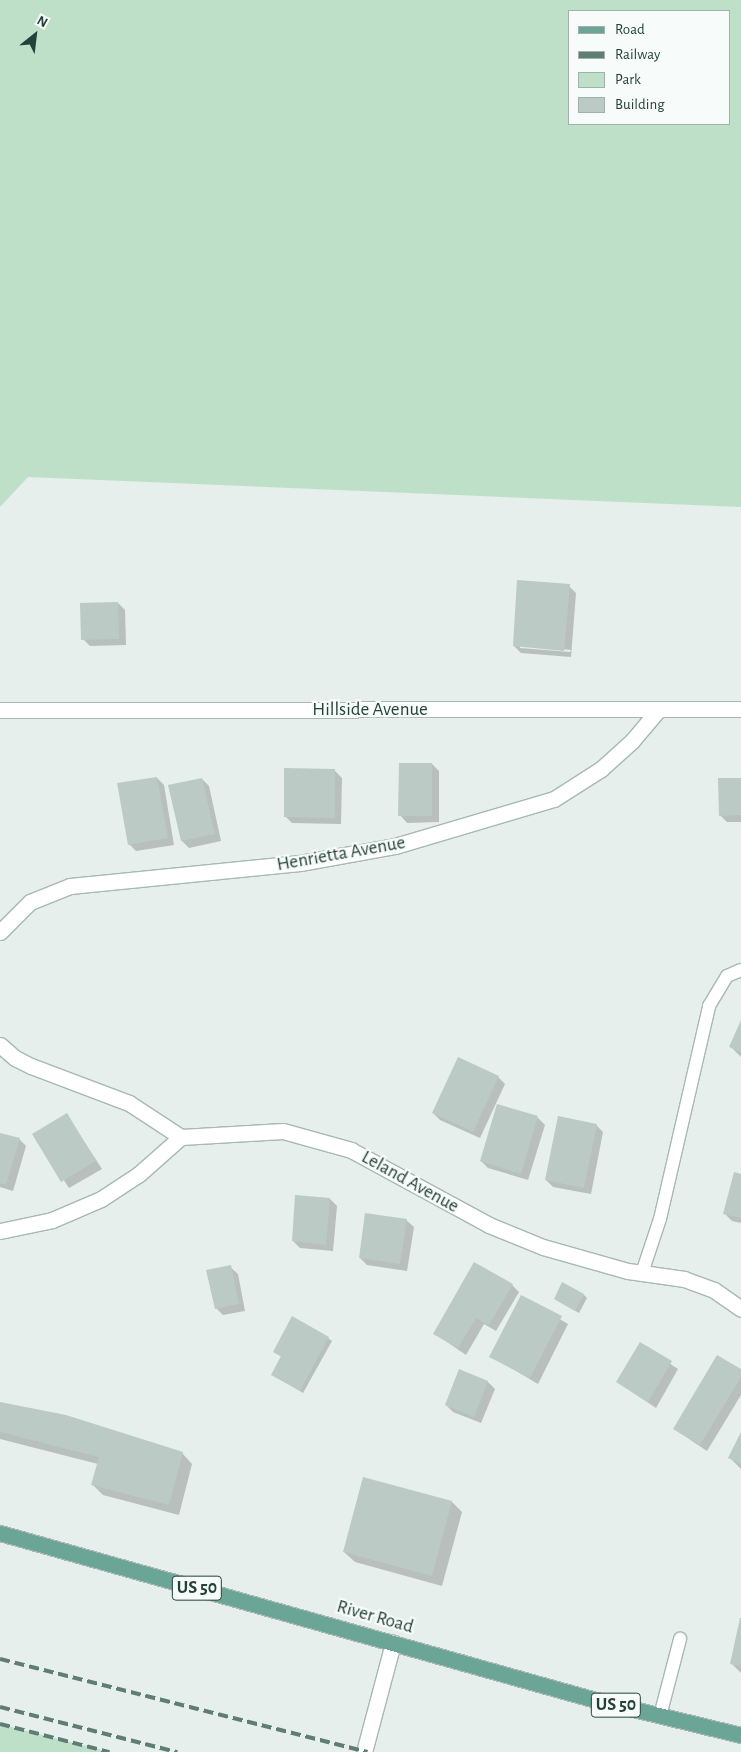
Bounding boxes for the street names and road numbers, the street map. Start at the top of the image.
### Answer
street label: Hillside Avenue [312,699,428,721]
street label: Henrietta Avenue [275,831,407,877]
street label: Leland Avenue [357,1146,463,1218]
road number: US 50 [171,1572,223,1604]
street label: River Road [334,1595,416,1639]
road number: US 50 [590,1690,642,1720]

